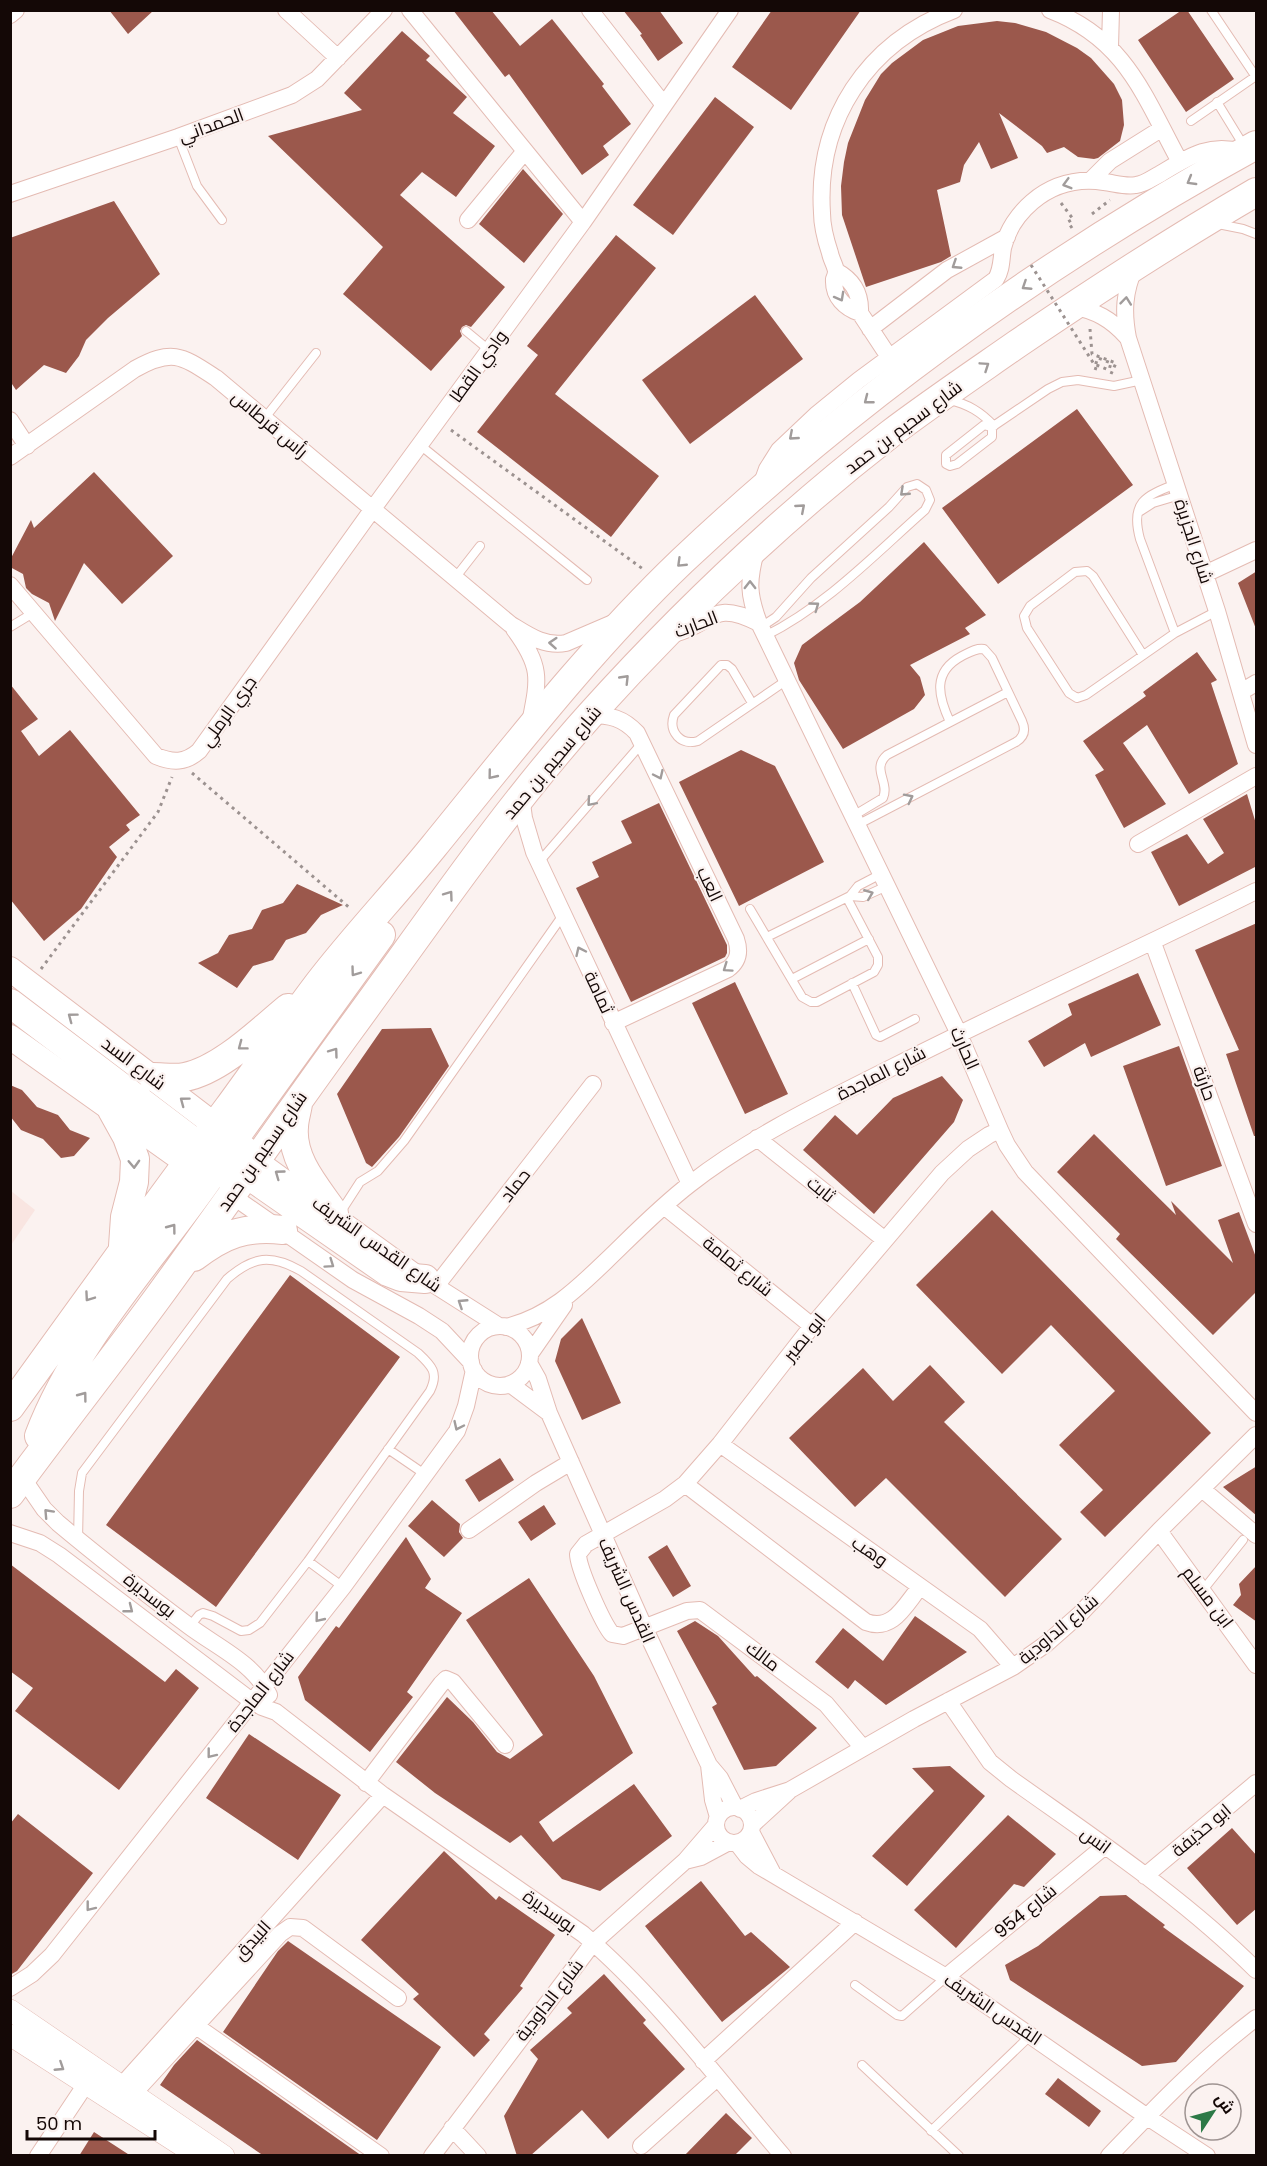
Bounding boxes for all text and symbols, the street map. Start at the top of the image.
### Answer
street label: الحمداني [175,102,248,150]
one-way arrow [1187,174,1197,186]
one-way arrow [1062,177,1073,189]
one-way arrow [951,257,962,268]
one-way arrow [1022,278,1032,290]
one-way arrow [833,291,844,301]
one-way arrow [1119,296,1132,306]
street label: وادي القطا [443,325,515,409]
one-way arrow [978,362,989,373]
street label: شارع سحيم بن حمد [839,374,967,480]
street label: رأس قرطاس [226,385,314,463]
one-way arrow [864,392,875,403]
one-way arrow [790,429,800,440]
one-way arrow [901,485,911,496]
street label: شارع الجزيرة [1169,495,1219,587]
one-way arrow [794,505,805,516]
one-way arrow [677,556,687,567]
one-way arrow [744,581,756,590]
one-way arrow [809,602,820,613]
street label: الحارث [671,604,721,644]
one-way arrow [548,636,557,649]
street label: جري الرملي [194,670,264,753]
one-way arrow [617,675,628,686]
street label: شارع سحيم بن حمد [497,700,607,824]
one-way arrow [488,768,499,779]
one-way arrow [651,769,663,780]
one-way arrow [903,793,914,805]
one-way arrow [587,795,598,806]
street label: العب [691,862,729,906]
one-way arrow [863,889,874,901]
one-way arrow [441,890,452,901]
one-way arrow [576,946,588,957]
one-way arrow [722,961,733,972]
one-way arrow [351,966,362,977]
street label: ثمامة [578,967,620,1017]
one-way arrow [68,1013,79,1024]
street label: الحارث [944,1022,986,1074]
street label: شارع السد [97,1031,171,1095]
one-way arrow [238,1038,249,1049]
street label: شارع الماجدة [832,1040,930,1106]
one-way arrow [326,1048,337,1059]
street label: حارثة [1187,1062,1223,1104]
street label: شارع سحيم بن حمد [211,1086,313,1216]
one-way arrow [179,1097,190,1108]
one-way arrow [127,1160,140,1169]
street label: حماد [494,1163,536,1207]
one-way arrow [274,1170,285,1181]
street label: ثابت [802,1170,841,1208]
street label: شارع القدس الشريف [307,1190,447,1298]
one-way arrow [165,1224,176,1235]
street label: شارع ثمامة [698,1230,778,1302]
one-way arrow [324,1257,335,1268]
one-way arrow [85,1290,96,1301]
one-way arrow [458,1299,468,1311]
street label: ابو بصير [776,1307,831,1367]
one-way arrow [75,1392,86,1403]
one-way arrow [453,1420,465,1431]
one-way arrow [44,1509,55,1519]
street label: وهب [847,1530,893,1572]
street label: القدس الشريف [593,1533,661,1647]
street label: ابن مسلم [1177,1561,1239,1633]
street label: بوسديرة [118,1567,182,1623]
street label: شارع الداودية [1013,1588,1103,1670]
one-way arrow [123,1601,134,1612]
one-way arrow [315,1611,326,1622]
street label: مالك [741,1635,785,1677]
street label: شارع الماجدة [220,1645,300,1737]
one-way arrow [207,1748,218,1759]
street label: ابو حذيفة [1166,1798,1236,1862]
street label: انس [1076,1820,1116,1860]
street label: شارع 954 [989,1878,1061,1944]
street label: بوسديرة [518,1883,582,1939]
one-way arrow [86,1900,97,1911]
street label: البيدق [227,1915,277,1965]
street label: شارع الداودية [509,1954,589,2046]
street label: القدس الشريف [939,1967,1047,2051]
one-way arrow [53,2060,64,2071]
north arrow [1183,2082,1243,2142]
text: ش [1209,2088,1240,2119]
scale bar [27,2103,154,2141]
text: 50 m [36,2111,82,2136]

